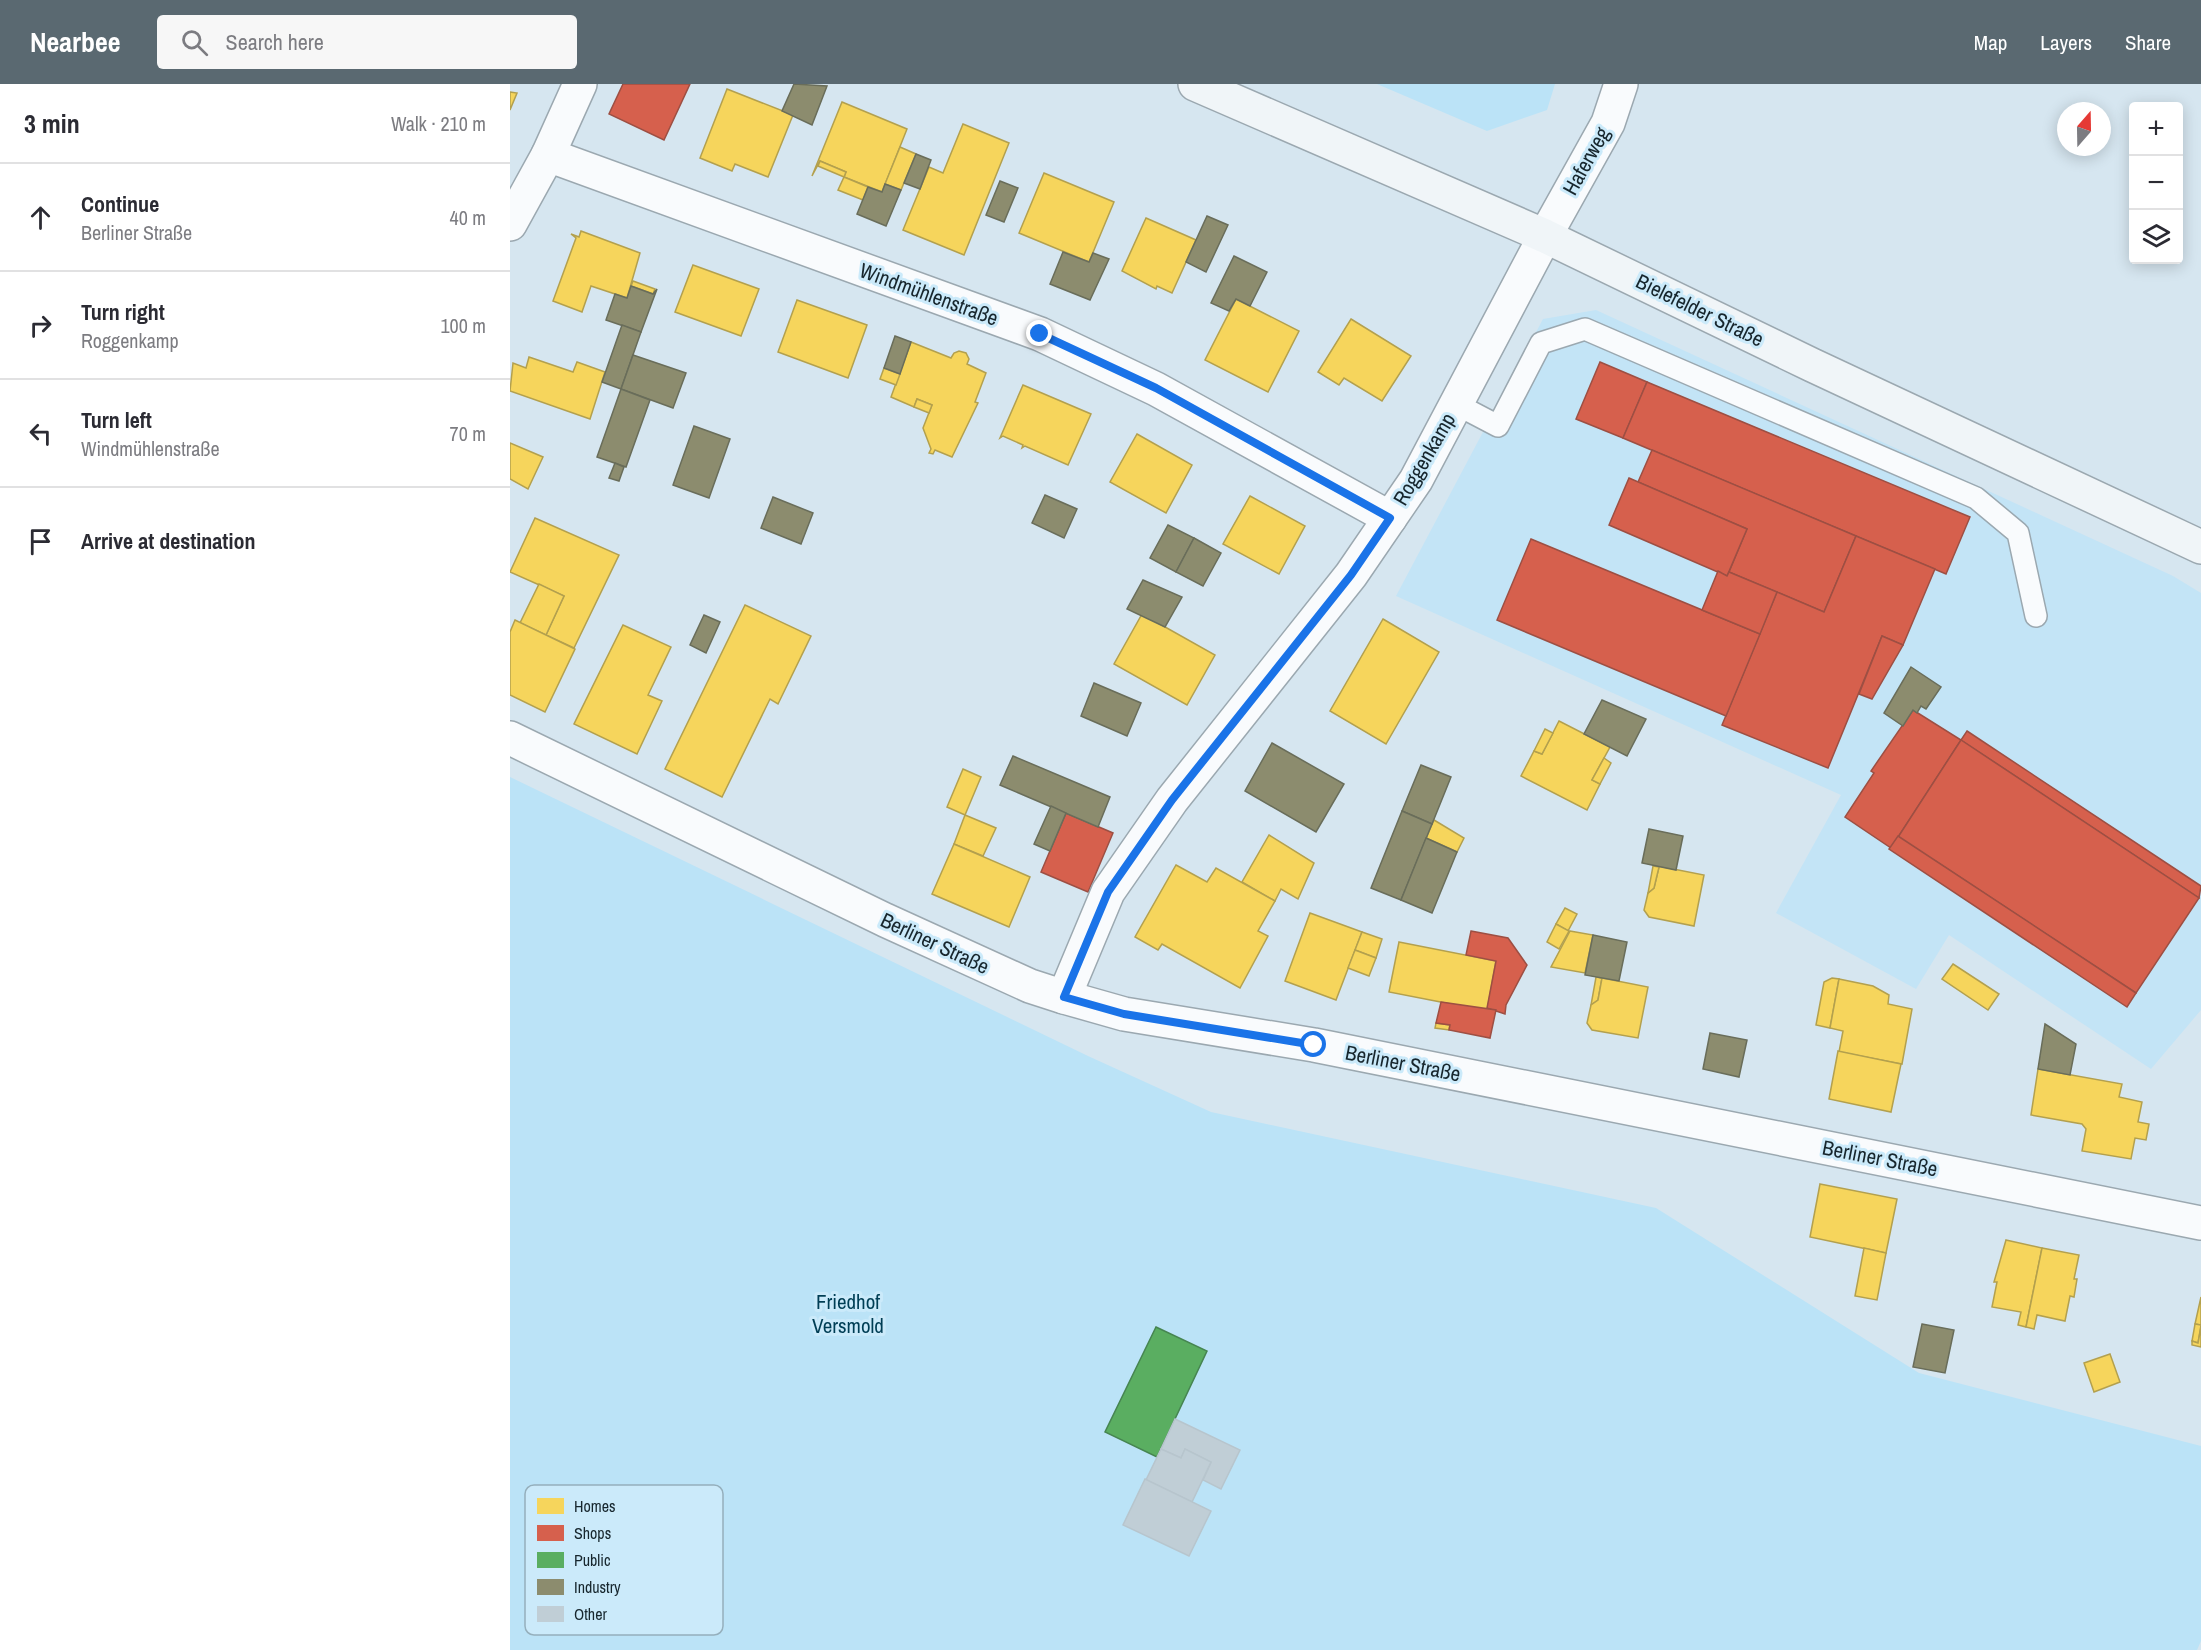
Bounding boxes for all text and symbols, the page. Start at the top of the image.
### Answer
search box [157,15,577,69]
text: Nearbee [30,23,121,61]
icon: search [178,26,211,59]
text: Search here [226,27,324,57]
text: Map [1974,28,2007,57]
text: Layers [2040,28,2092,57]
text: Share [2125,28,2171,57]
north arrow [2057,102,2111,156]
map controls [2129,102,2183,264]
button: + [2129,102,2183,156]
text: 3 min [24,106,80,141]
text: Walk · 210 m [391,110,486,137]
street label: Haferweg [1555,121,1617,200]
button: − [2129,156,2183,210]
text: Continue [81,189,159,219]
icon: ahead [24,201,57,234]
text: 40 m [450,204,486,231]
button: layers [2129,210,2183,264]
text: Berliner Straße [81,219,192,246]
street label: Windmühlenstraße [856,255,1002,333]
street label: Bielefelder Straße [1631,267,1769,353]
text: Turn right [81,297,165,327]
icon: right [24,309,57,342]
text: 100 m [440,312,486,339]
route end [1026,320,1052,346]
text: Roggenkamp [81,327,179,354]
text: Turn left [81,405,152,435]
street label: Roggenkamp [1386,407,1462,511]
icon: left [24,417,57,450]
text: 70 m [450,420,486,447]
text: Windmühlenstraße [81,435,220,462]
icon: arrive [24,525,57,558]
text: Arrive at destination [81,526,255,556]
street label: Berliner Straße [876,905,994,981]
route start [1300,1031,1326,1057]
street label: Berliner Straße [1343,1038,1463,1088]
street label: Berliner Straße [1820,1133,1940,1183]
park label: Friedhof Versmold [812,1287,884,1340]
legend [525,1485,723,1635]
text: Homes [574,1495,616,1517]
text: Shops [574,1522,611,1544]
text: Public [574,1549,611,1571]
text: Industry [574,1576,621,1598]
text: Other [574,1603,607,1625]

